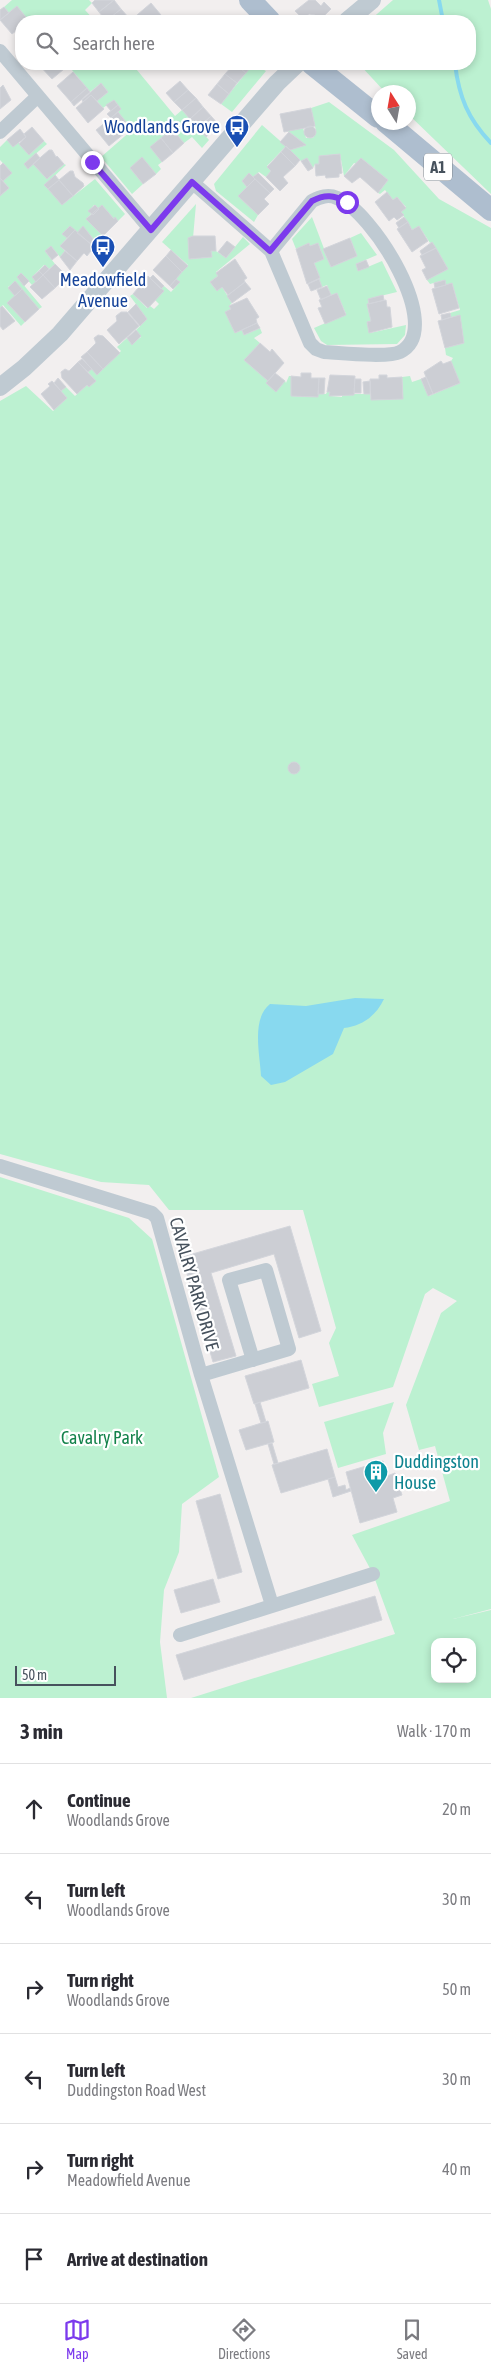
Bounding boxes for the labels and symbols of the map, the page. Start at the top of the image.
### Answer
north arrow [371,85,416,130]
bus stop icon: Woodlands Grove [224,114,250,148]
place label: Woodlands Grove [104,116,220,137]
route end [81,151,104,174]
road number: A1 [424,154,452,180]
route start [336,191,359,214]
bus stop icon: Meadowfield Avenue [90,234,116,268]
place label: Meadowfield Avenue [60,269,146,311]
street label: CAVALRY PARK DRIVE [165,1215,224,1353]
park label: Cavalry Park [61,1427,143,1448]
place label: Duddingston House [394,1451,479,1493]
building icon: Duddingston House [363,1459,389,1493]
scale bar [15,1663,116,1686]

